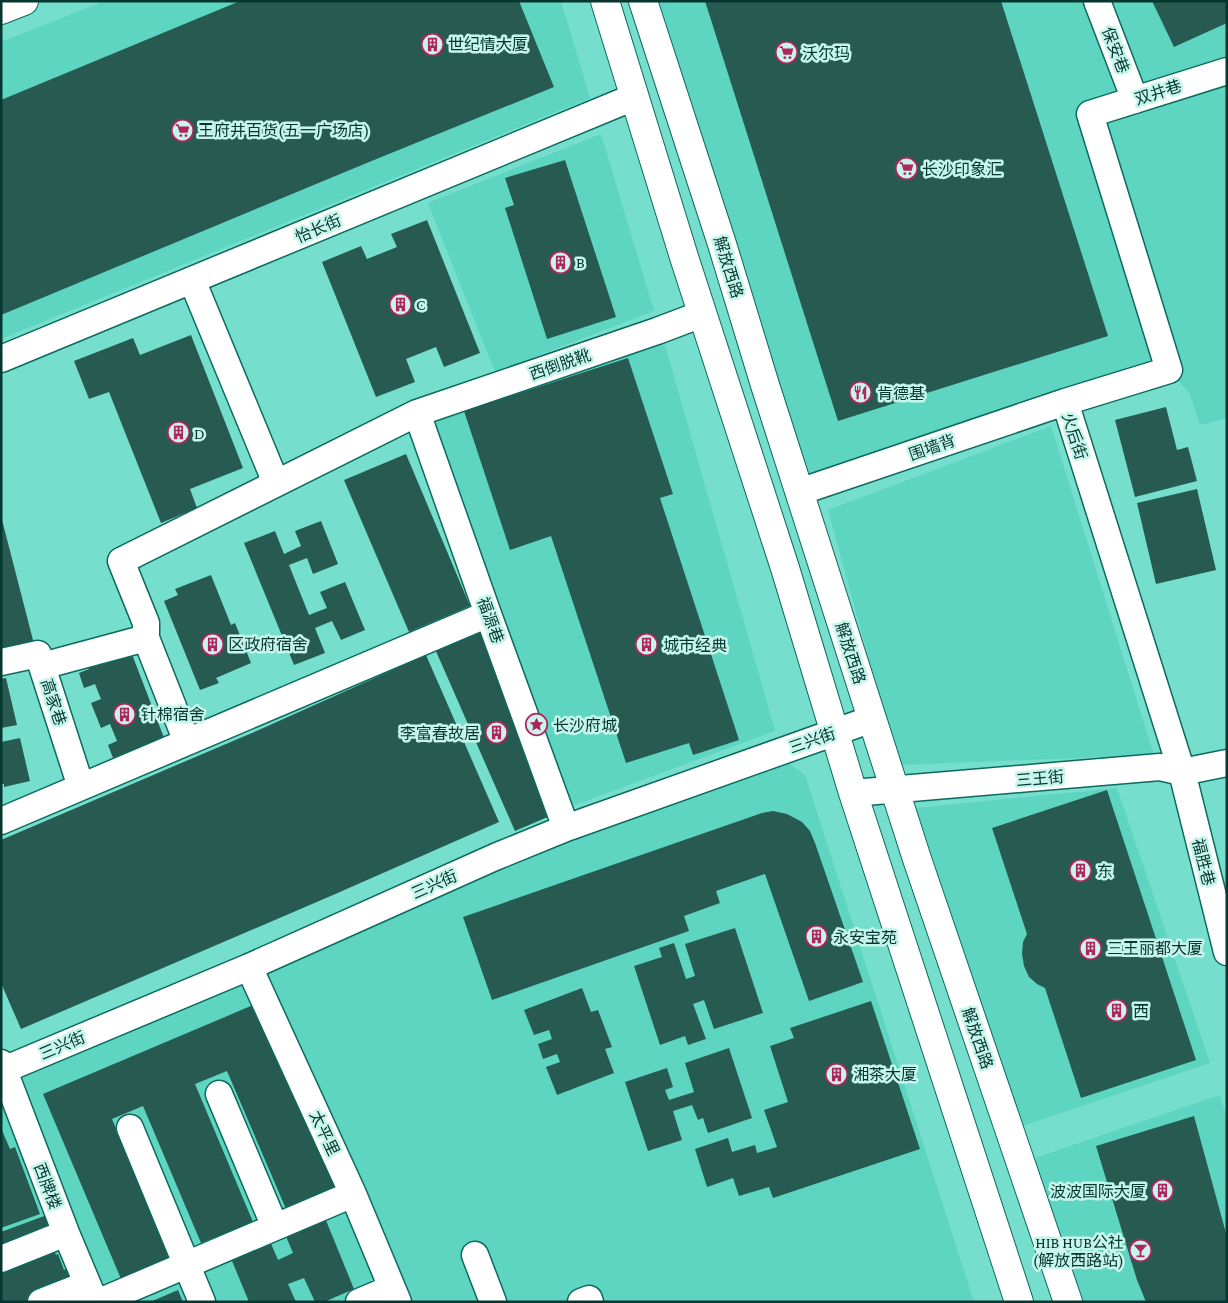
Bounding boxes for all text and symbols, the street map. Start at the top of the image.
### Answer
street label: 保安巷 [1099,25,1132,76]
building icon: 世纪情大厦 [420,32,444,56]
place label: 世纪情大厦 [448,36,528,53]
supermarket icon: 沃尔玛 [774,41,798,65]
place label: 沃尔玛 [802,45,850,62]
street label: 双井巷 [1133,77,1184,108]
supermarket icon: 王府井百货(五一广场店) [170,118,194,142]
place label: 王府井百货(五一广场店) [198,122,369,140]
supermarket icon: 长沙印象汇 [894,157,918,181]
place label: 长沙印象汇 [922,160,1002,178]
street label: 怡长街 [293,211,344,246]
street label: 解放西路 [711,234,746,300]
building icon: B [548,250,572,274]
place label: B [576,254,585,271]
building icon: C [388,292,412,316]
place label: C [416,296,425,313]
street label: 西倒脱靴 [527,346,593,383]
restaurant icon: 肯德基 [849,381,873,405]
place label: 肯德基 [877,385,925,402]
street label: 火后街 [1059,411,1090,462]
building icon: D [166,421,190,445]
place label: D [194,425,205,442]
street label: 围墙背 [907,432,958,463]
street label: 福源巷 [474,595,507,646]
street label: 解放西路 [833,620,868,686]
building icon: 区政府宿舍 [200,632,224,656]
building icon: 城市经典 [635,633,659,657]
place label: 区政府宿舍 [228,636,308,653]
place label: 城市经典 [663,637,727,654]
street label: 高家巷 [38,677,69,728]
building icon: 针棉宿舍 [113,702,137,726]
place label: 针棉宿舍 [141,706,205,723]
place icon: 长沙府城 [525,713,549,737]
place label: 长沙府城 [553,717,617,734]
building icon: 李富春故居 [484,721,508,745]
place label: 李富春故居 [400,725,480,742]
street label: 三兴街 [787,725,838,756]
street label: 三王街 [1015,768,1065,789]
street label: 福胜巷 [1189,837,1218,887]
building icon: 东 [1069,859,1093,883]
place label: 东 [1097,863,1113,880]
street label: 三兴街 [409,867,460,902]
building icon: 永安宝苑 [805,925,829,949]
place label: 永安宝苑 [833,929,897,946]
building icon: 三王丽都大厦 [1079,936,1103,960]
place label: 三王丽都大厦 [1107,940,1203,957]
building icon: 西 [1105,999,1129,1023]
place label: 西 [1133,1003,1149,1020]
street label: 解放西路 [959,1005,996,1071]
street label: 三兴街 [37,1028,88,1063]
building icon: 湘茶大厦 [825,1062,849,1086]
place label: 湘茶大厦 [853,1066,917,1083]
street label: 太平里 [307,1108,342,1159]
street label: 西牌楼 [31,1161,64,1212]
building icon: 波波国际大厦 [1150,1179,1174,1203]
place label: 波波国际大厦 [1050,1183,1146,1200]
place label: HIB HUB公社 (解放西路站) [1033,1234,1124,1270]
bar icon: HIB HUB公社 (解放西路站) [1128,1239,1152,1263]

